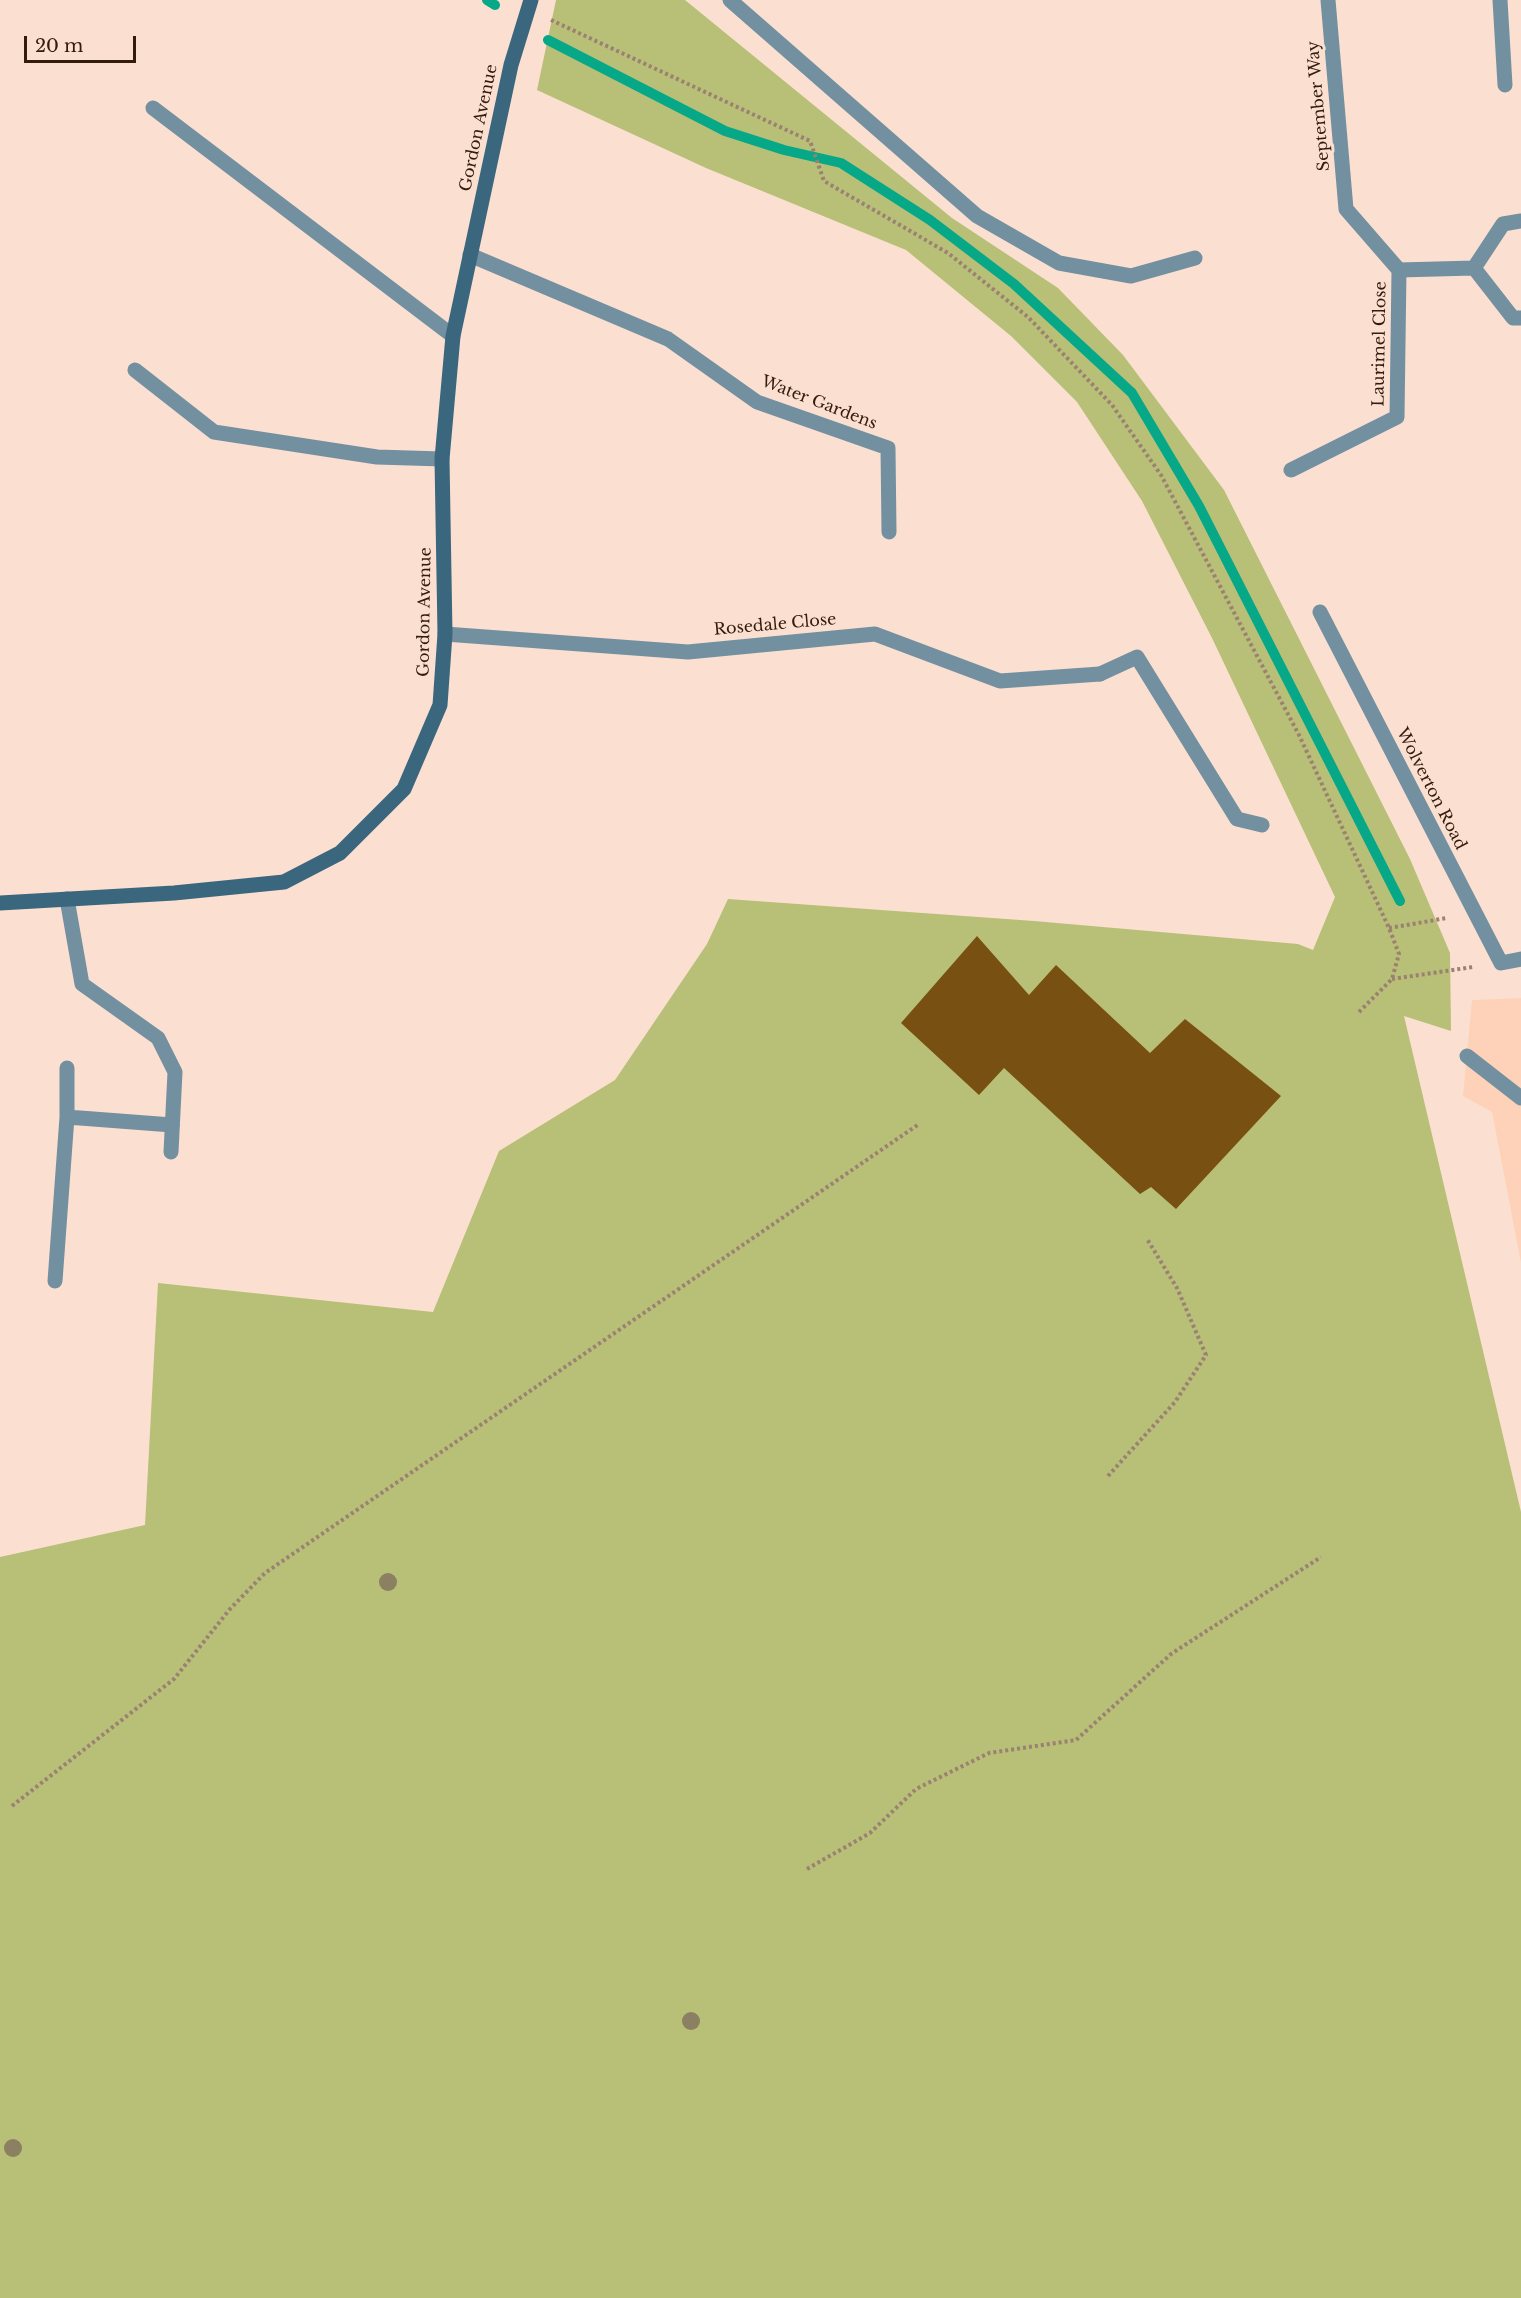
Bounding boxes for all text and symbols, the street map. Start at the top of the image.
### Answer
scale bar [27,24,140,62]
text: 20 m [35,35,83,57]
street label: September Way [1304,40,1334,172]
street label: Gordon Avenue [456,63,502,193]
street label: Laurimel Close [1369,281,1391,407]
street label: Water Gardens [759,372,879,434]
street label: Gordon Avenue [414,547,436,677]
street label: Rosedale Close [713,610,837,640]
street label: Wolverton Road [1392,725,1470,853]

